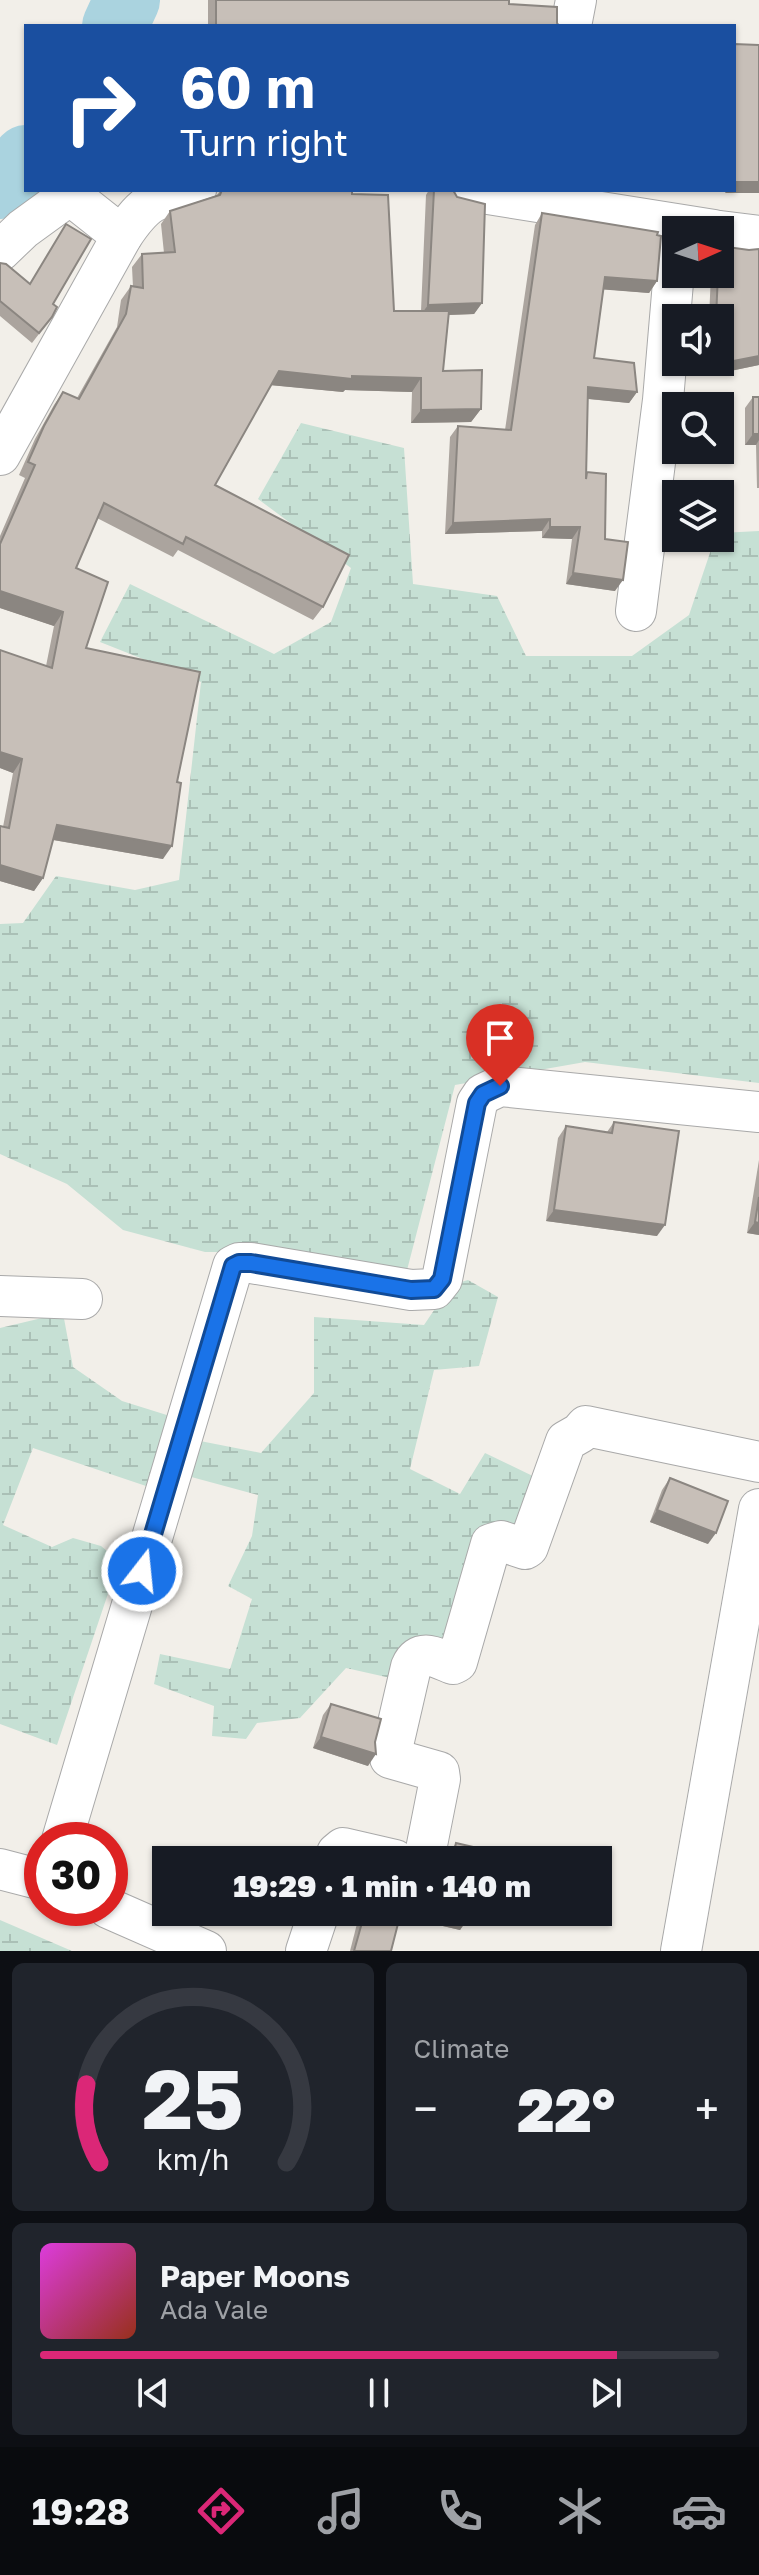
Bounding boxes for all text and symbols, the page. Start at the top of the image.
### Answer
text: 60 m [180,53,315,120]
icon: right [48,56,152,160]
text: Turn right [180,121,348,164]
north arrow [662,216,734,288]
map controls [662,216,734,552]
button: sound [662,304,734,376]
button: search [662,392,734,464]
button: layers [662,480,734,552]
pin [466,1004,534,1086]
icon: arrive [478,1016,522,1060]
position arrow [100,1529,184,1613]
speed limit sign: 30 [24,1822,128,1926]
text: 19:29 · 1 min · 140 m [233,1868,531,1904]
text: Climate [414,2033,509,2064]
text: 25 [142,2047,244,2147]
text: 22° [517,2073,615,2145]
text: − [414,2082,438,2135]
text: + [695,2082,719,2135]
text: km/h [156,2142,229,2176]
text: Paper Moons [160,2258,350,2294]
text: Ada Vale [160,2294,268,2325]
icon: previous [131,2371,175,2415]
icon: pause [357,2371,401,2415]
icon: next [584,2371,628,2415]
icon: directions [193,2483,249,2539]
icon: music [313,2483,369,2539]
icon: phone [432,2483,488,2539]
icon: climate [552,2483,608,2539]
icon: car [671,2483,727,2539]
text: 19:28 [32,2490,130,2533]

